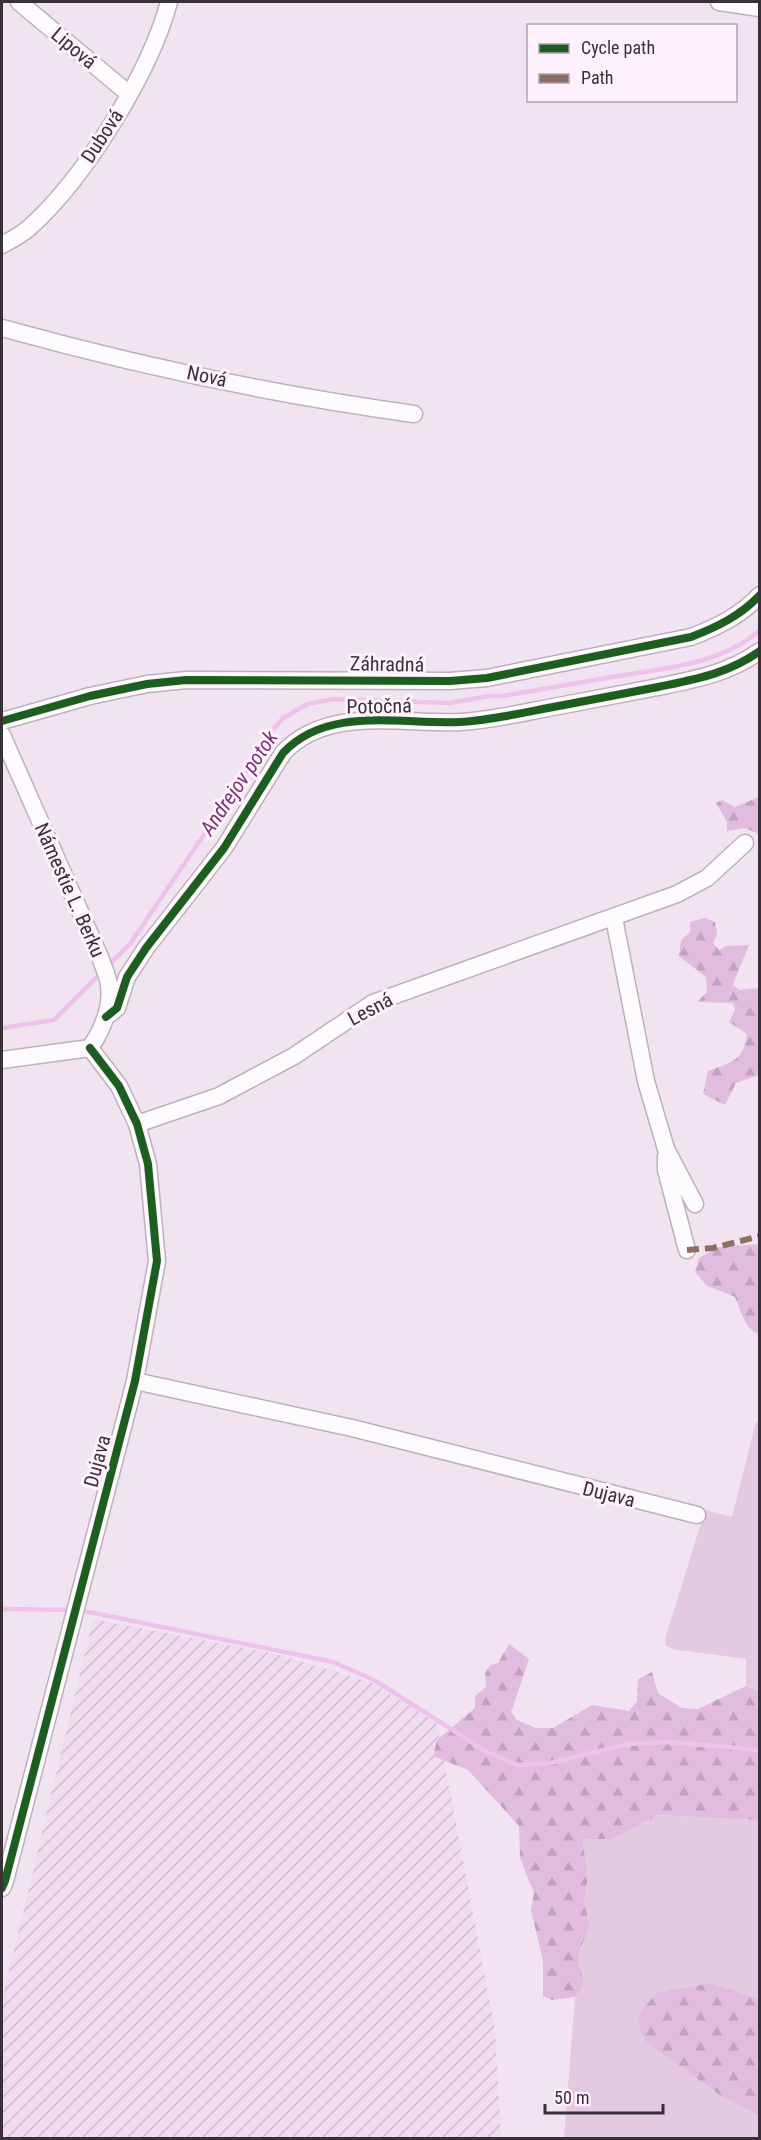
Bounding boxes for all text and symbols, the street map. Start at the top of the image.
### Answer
street label: Lipová [46,22,102,74]
legend [527,24,737,102]
text: Cycle path [581,37,655,58]
text: Path [581,67,614,88]
street label: Dubová [76,105,128,167]
street label: Nová [185,360,229,392]
street label: Záhradná [350,651,424,677]
street label: Potočná [346,693,412,719]
water label: Andrejov potok [195,725,283,841]
street label: Námestie L. Berku [30,819,110,961]
street label: Lesná [343,987,397,1031]
street label: Dujava [79,1432,115,1490]
street label: Dujava [580,1476,638,1512]
scale bar [545,2077,664,2115]
text: 50 m [554,2087,589,2108]

